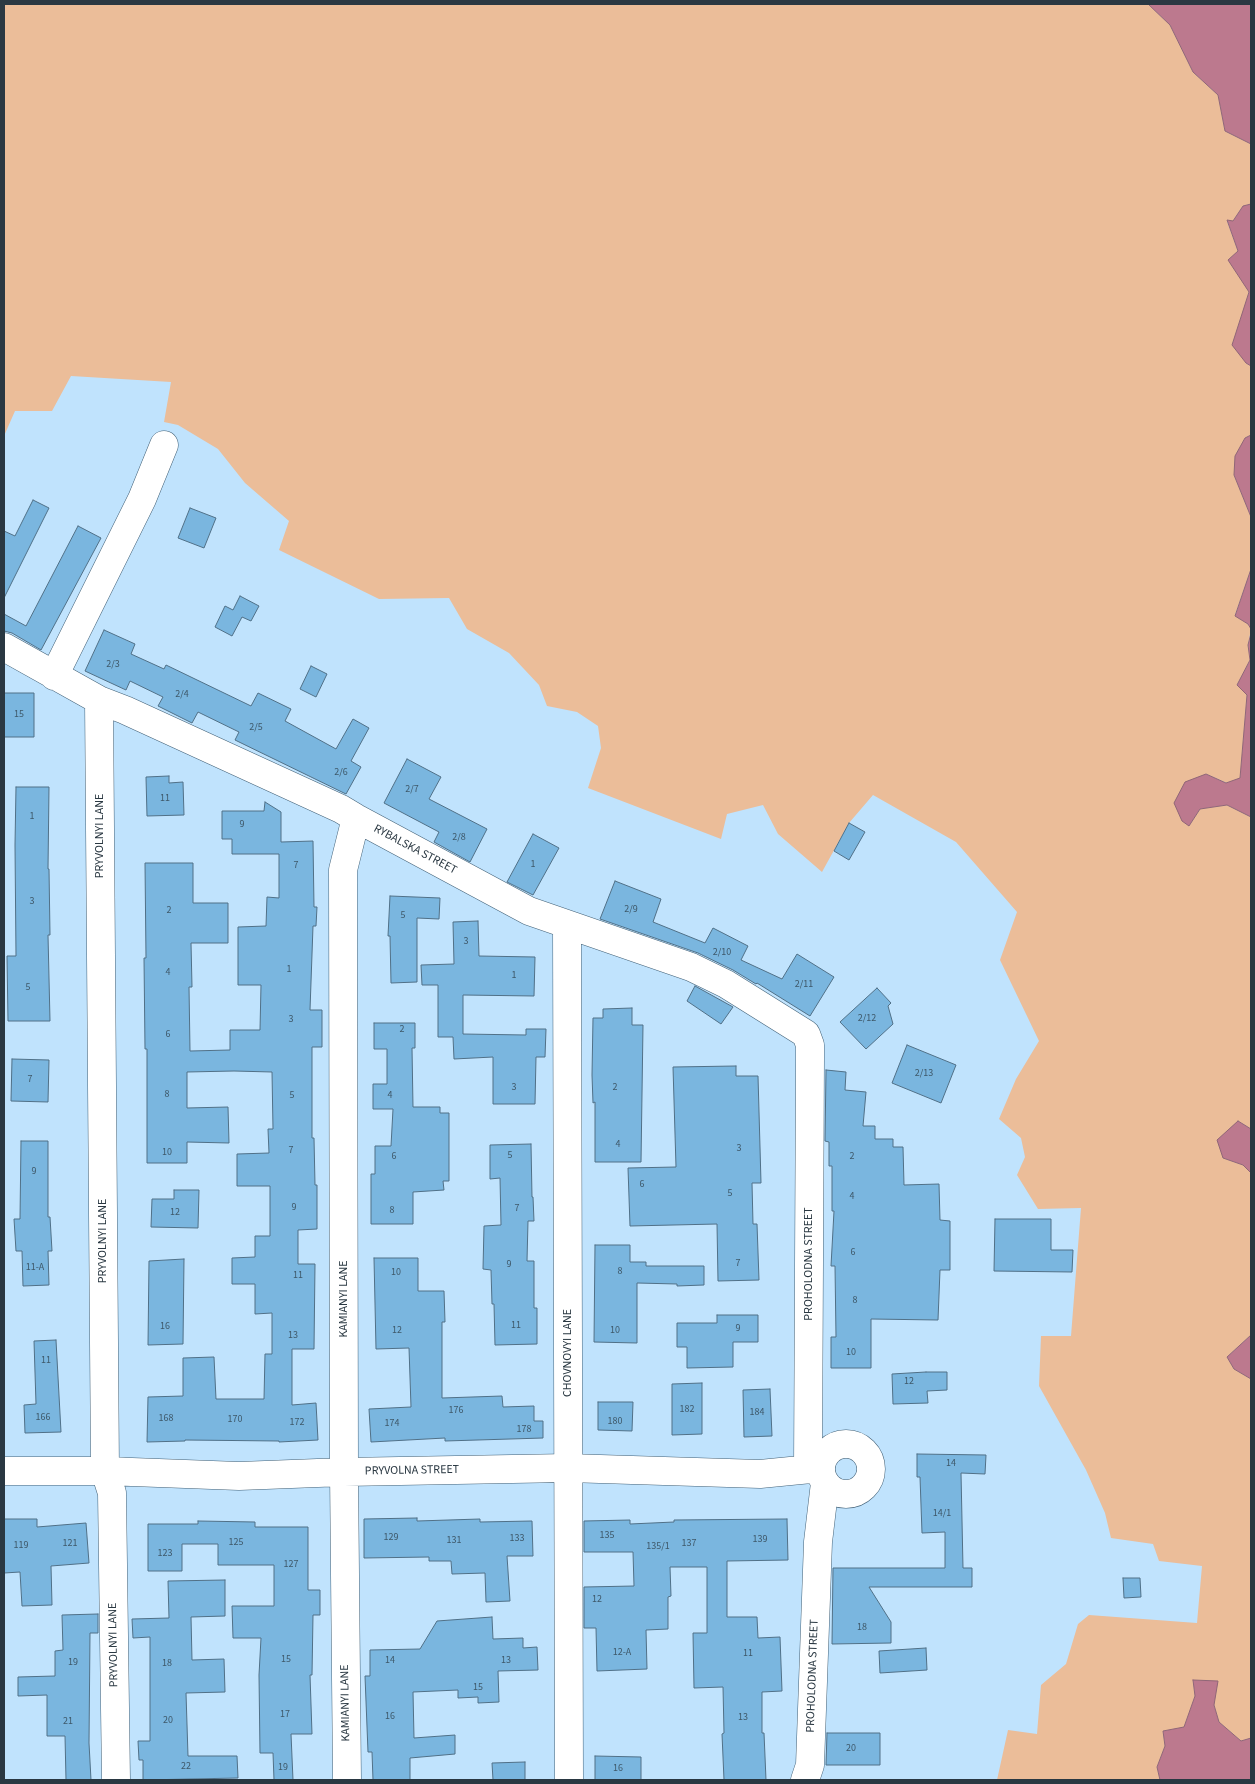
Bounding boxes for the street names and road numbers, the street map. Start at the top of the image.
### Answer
street label: PRYVOLNYI LANE [93,794,107,878]
street label: RYBALSKA STREET [371,822,459,878]
street label: PRYVOLNYI LANE [96,1199,110,1283]
street label: PROHOLODNA STREET [802,1207,816,1321]
street label: KAMIANYI LANE [337,1260,351,1338]
street label: CHOVNOVYI LANE [561,1309,575,1397]
street label: PRYVOLNA STREET [365,1463,459,1479]
street label: PRYVOLNYI LANE [106,1603,122,1687]
street label: PROHOLODNA STREET [804,1619,822,1733]
street label: KAMIANYI LANE [338,1664,354,1742]

